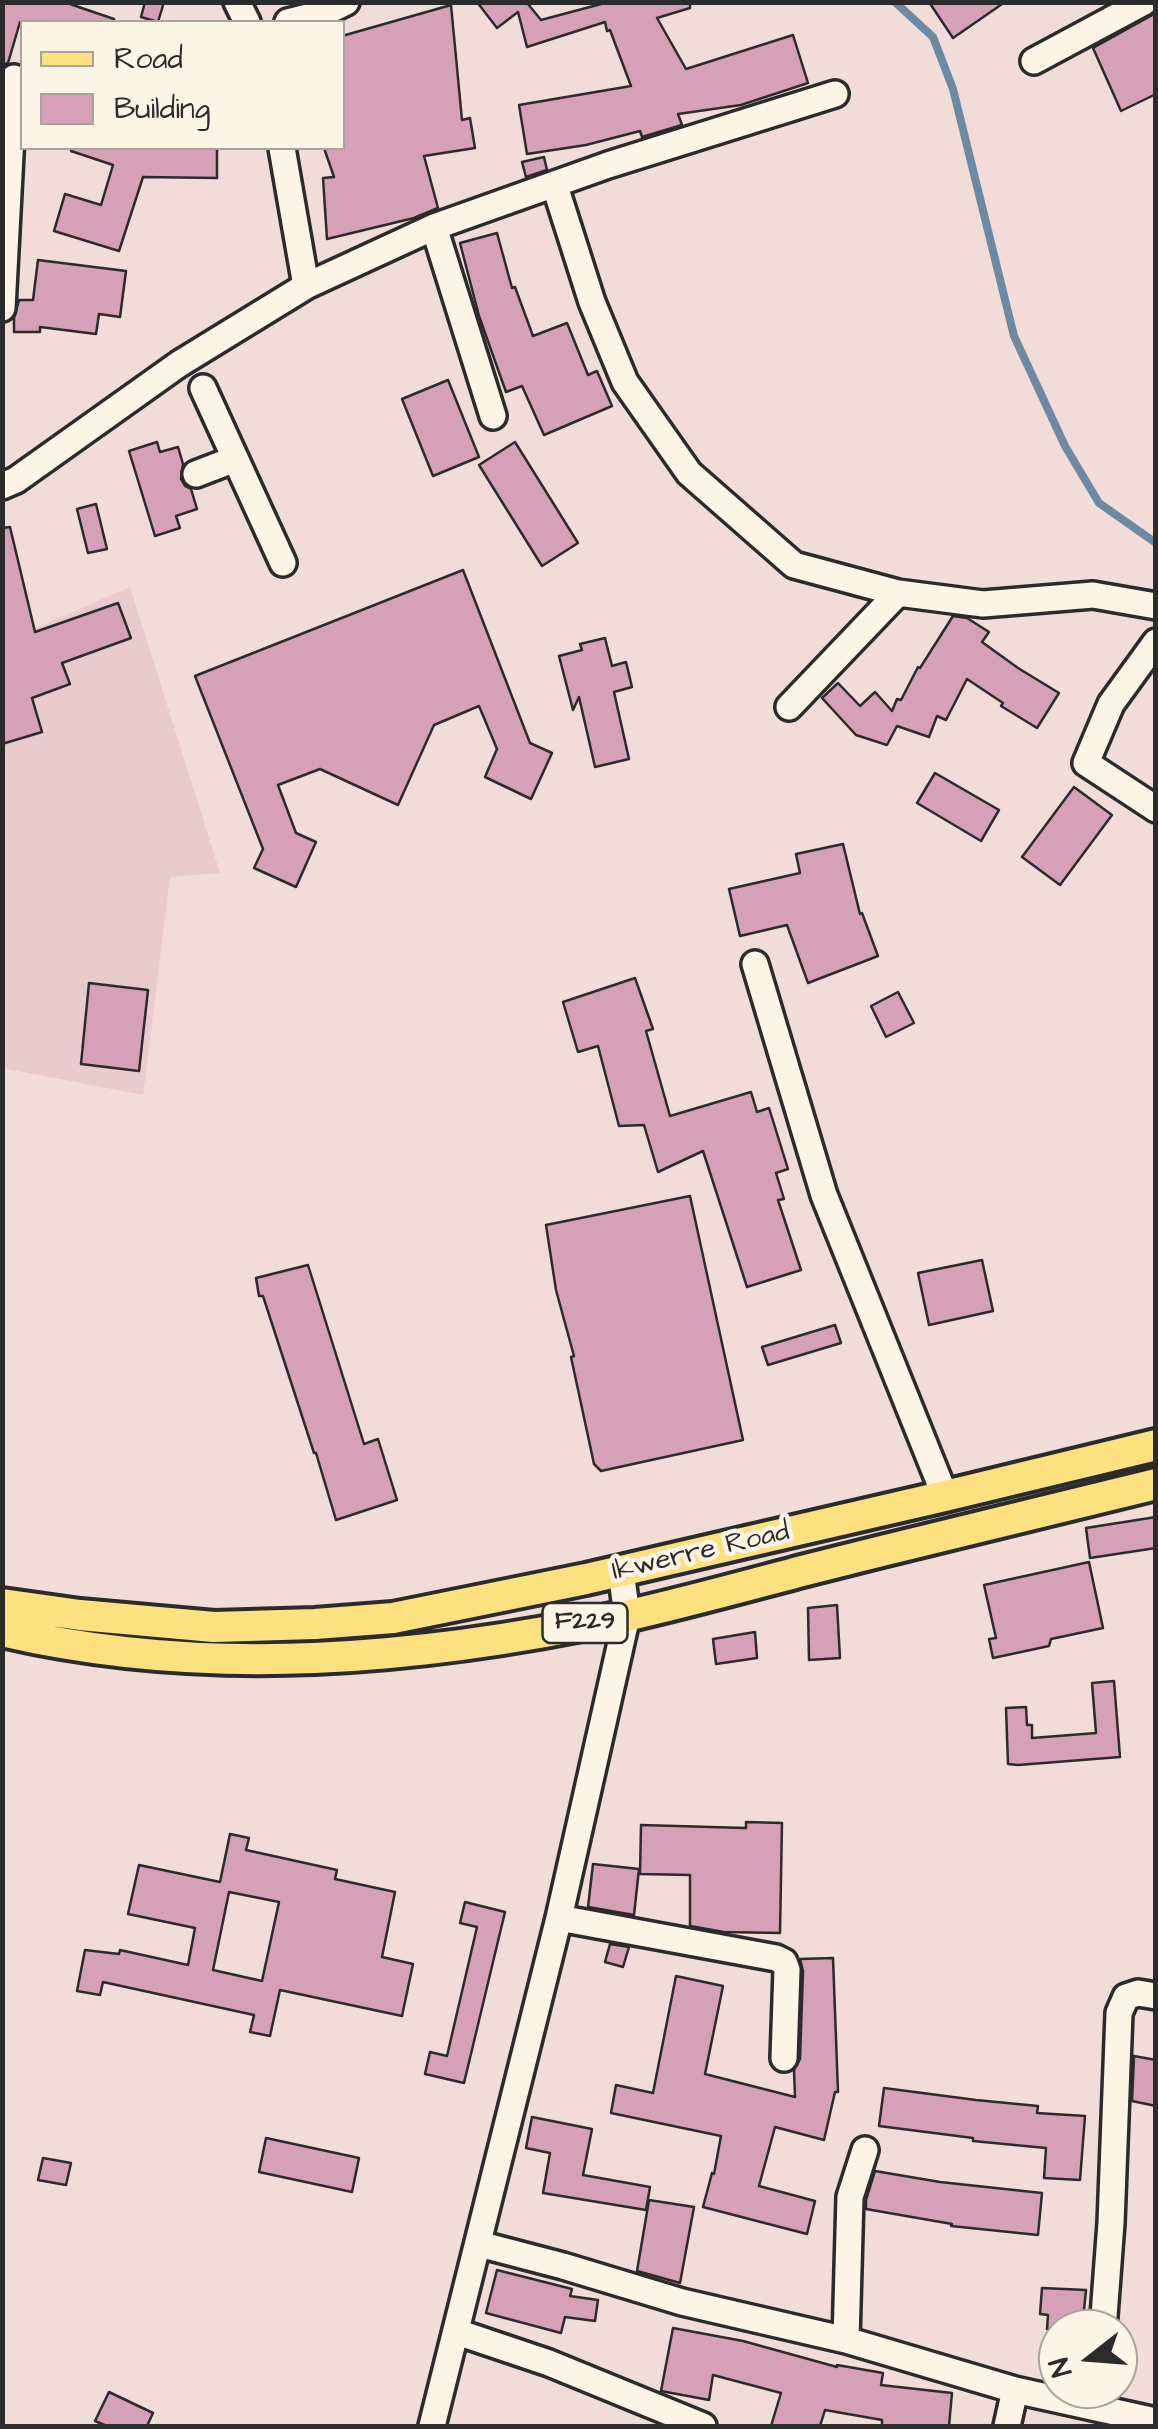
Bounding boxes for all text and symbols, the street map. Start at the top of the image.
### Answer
legend [20,20,345,150]
text: Road [114,38,183,80]
text: Building [114,88,210,130]
street label: Ikwerre Road [609,1516,793,1590]
road number: F229 [542,1603,628,1643]
north arrow [1038,2309,1138,2409]
text: N [1040,2353,1082,2381]

